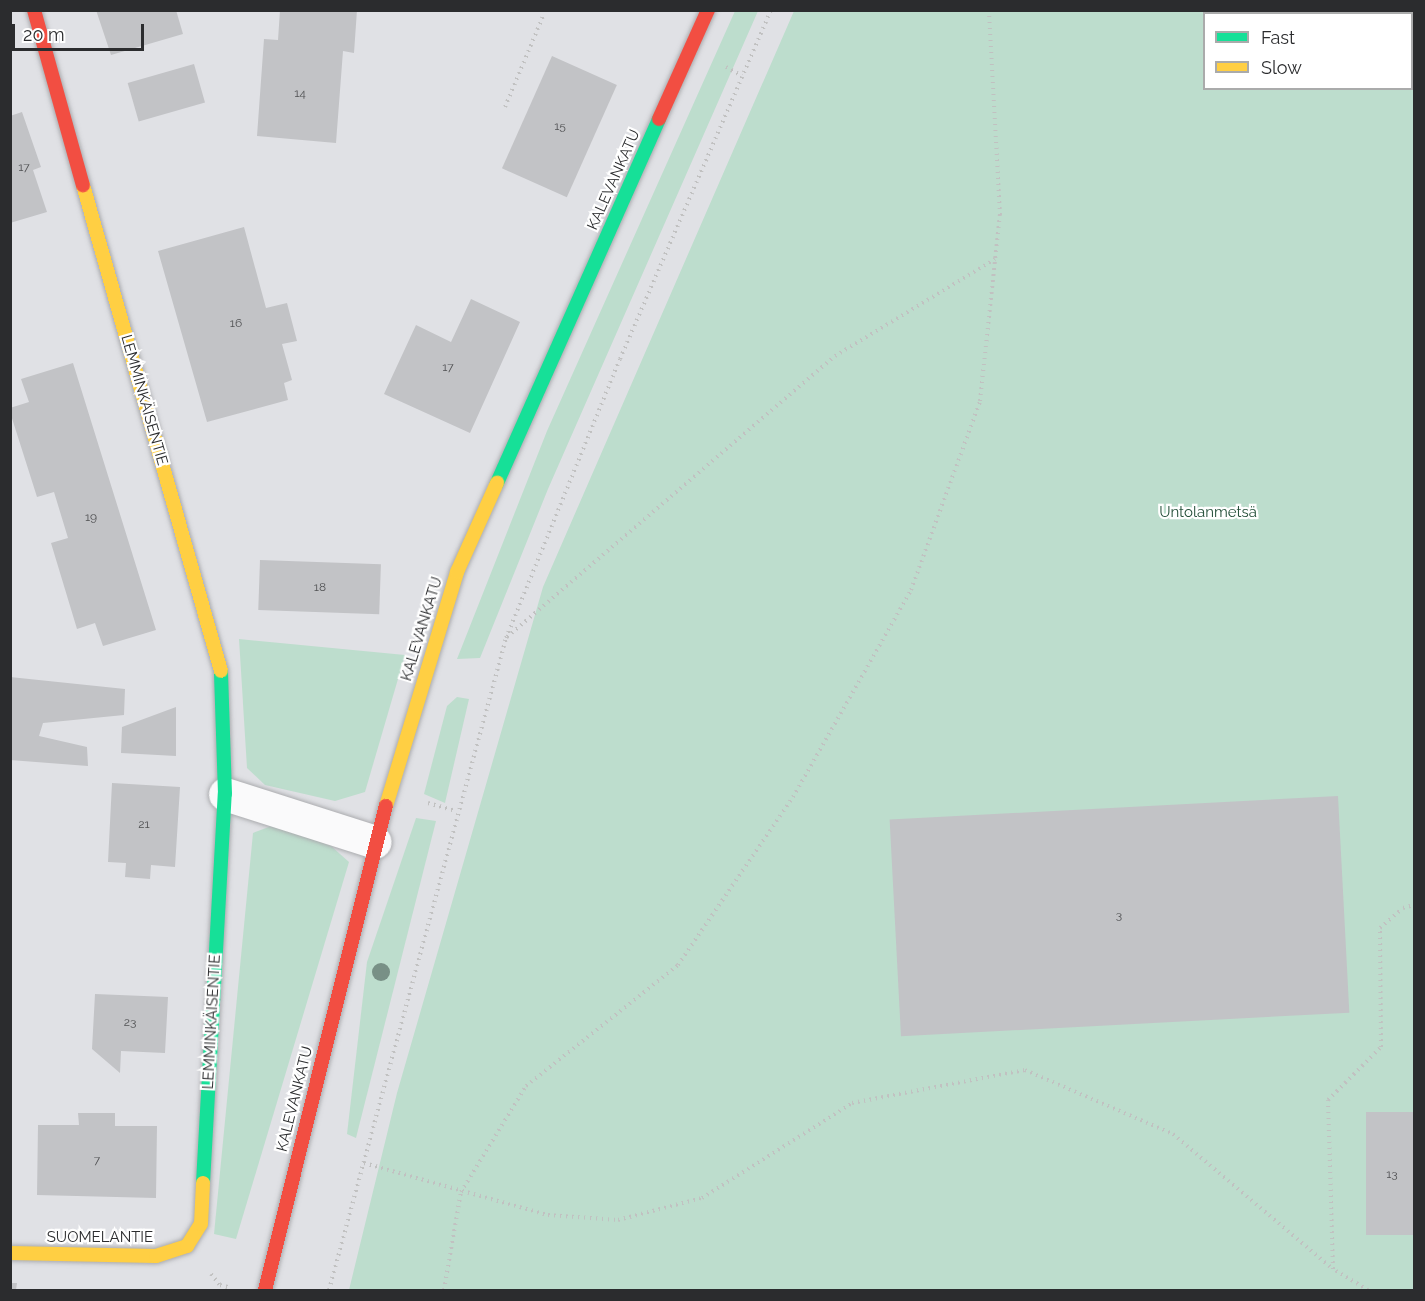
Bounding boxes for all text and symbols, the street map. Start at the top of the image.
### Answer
scale bar [15,12,147,50]
legend [1203,12,1413,90]
text: 20 m [23,24,65,45]
text: Fast [1261,27,1295,48]
text: Slow [1261,57,1302,78]
house number: 14 [294,87,306,101]
house number: 15 [554,120,566,134]
street label: KALEVANKATU [584,127,644,233]
house number: 17 [18,161,30,175]
house number: 16 [230,317,242,331]
street label: LEMMINKÄISENTIE [117,333,171,467]
house number: 17 [442,361,454,375]
park label: Untolanmetsä [1159,504,1257,522]
house number: 19 [85,511,97,525]
street label: KALEVANKATU [398,575,446,683]
house number: 18 [314,581,326,595]
house number: 21 [138,818,150,832]
house number: 3 [1116,909,1122,923]
street label: LEMMINKÄISENTIE [199,954,225,1090]
house number: 23 [124,1016,136,1030]
street label: KALEVANKATU [273,1044,317,1154]
house number: 7 [94,1154,100,1168]
house number: 13 [1386,1168,1398,1182]
street label: SUOMELANTIE [47,1229,153,1247]

